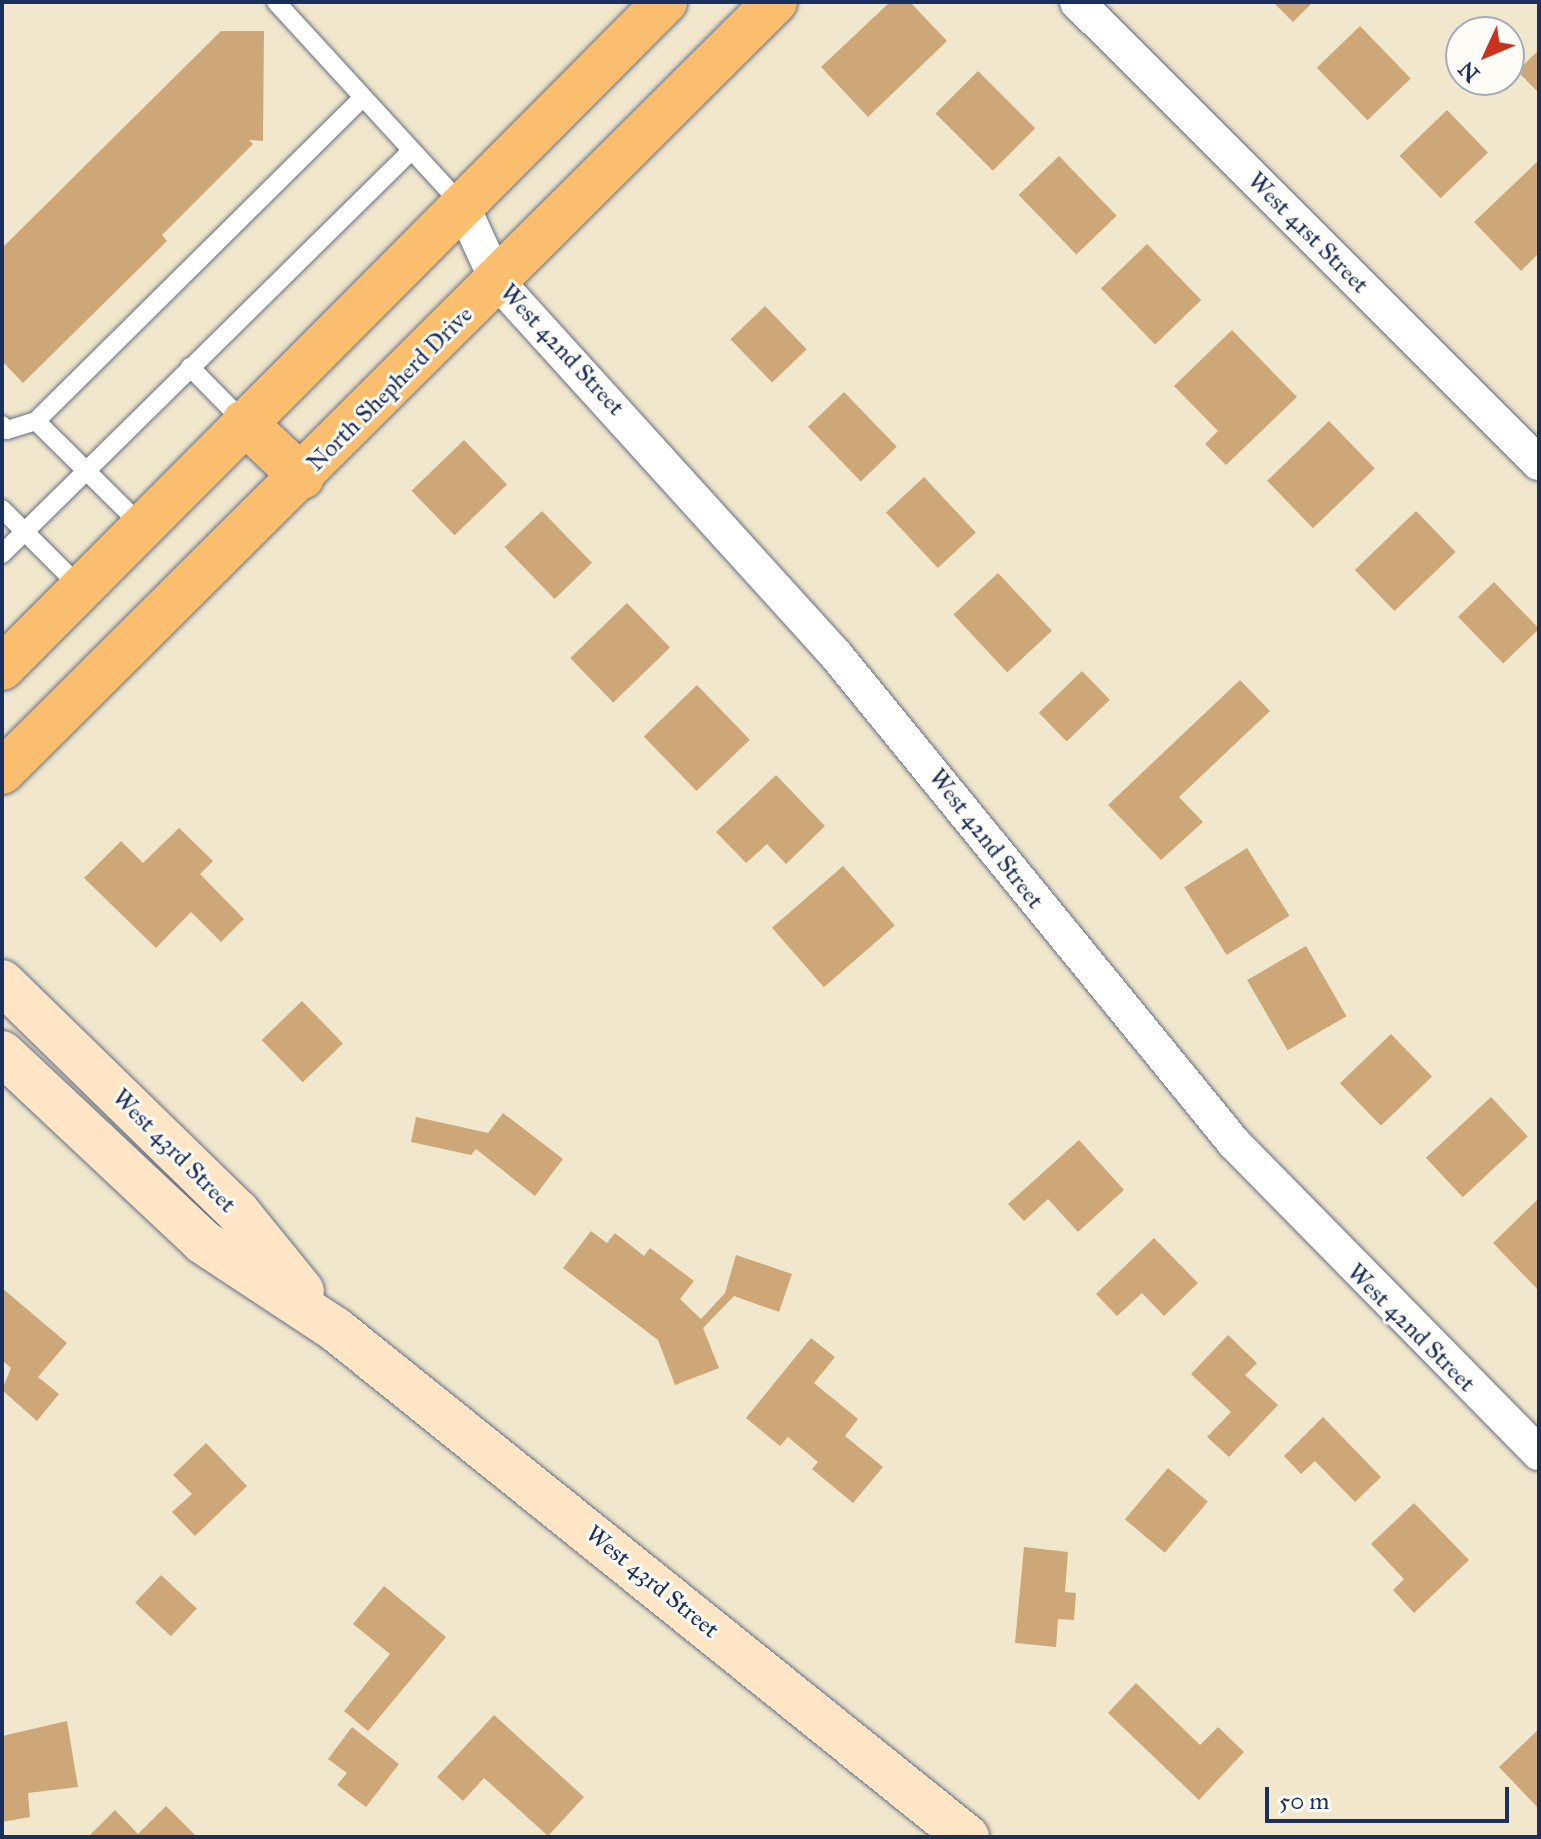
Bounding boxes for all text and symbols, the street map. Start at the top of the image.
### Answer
north arrow [1445,16,1525,96]
text: N [1453,56,1485,88]
street label: West 41st Street [1242,167,1374,299]
street label: West 42nd Street [494,278,630,422]
street label: North Shepherd Drive [301,300,479,478]
street label: West 42nd Street [923,763,1049,915]
street label: West 43rd Street [106,1083,242,1219]
street label: West 42nd Street [1341,1258,1481,1398]
street label: West 43rd Street [580,1520,724,1644]
scale bar [1269,1771,1513,1821]
text: 50 m [1279,1786,1329,1816]

